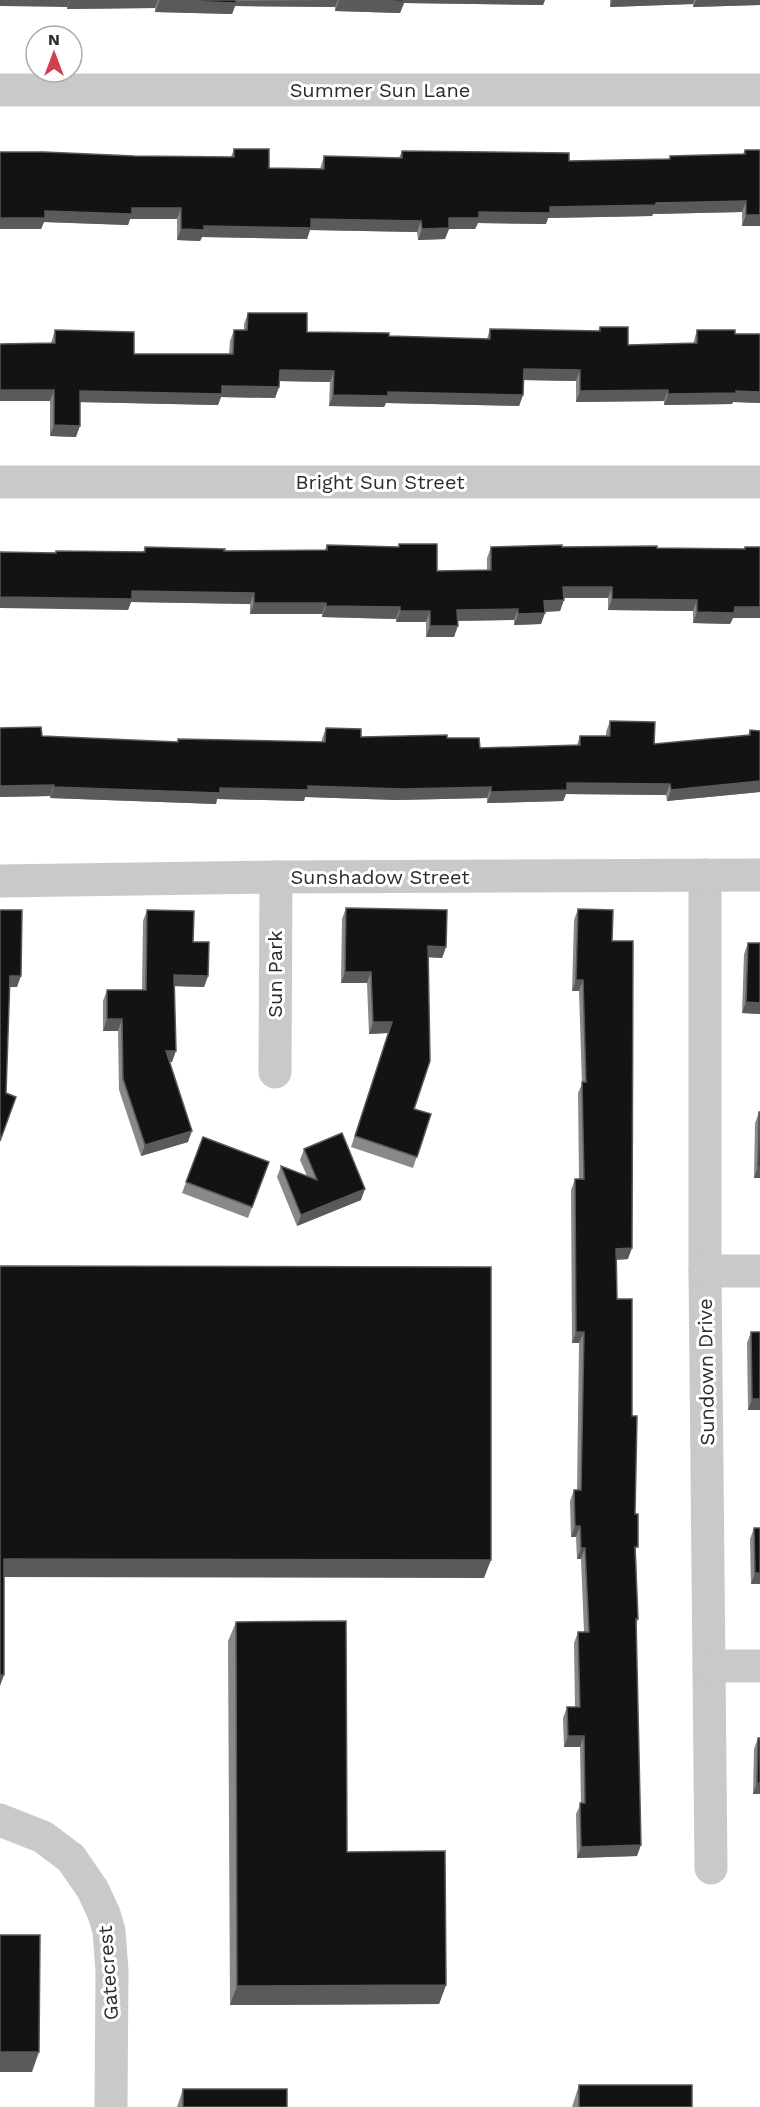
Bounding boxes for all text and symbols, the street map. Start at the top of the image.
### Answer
north arrow [24,24,84,84]
text: N [48,30,60,49]
street label: Summer Sun Lane [290,78,470,102]
street label: Bright Sun Street [295,470,465,494]
street label: Sunshadow Street [290,865,470,889]
street label: Sun Park [263,930,287,1018]
street label: Sundown Drive [693,1298,719,1446]
street label: Gatecrest [93,1924,123,2021]

